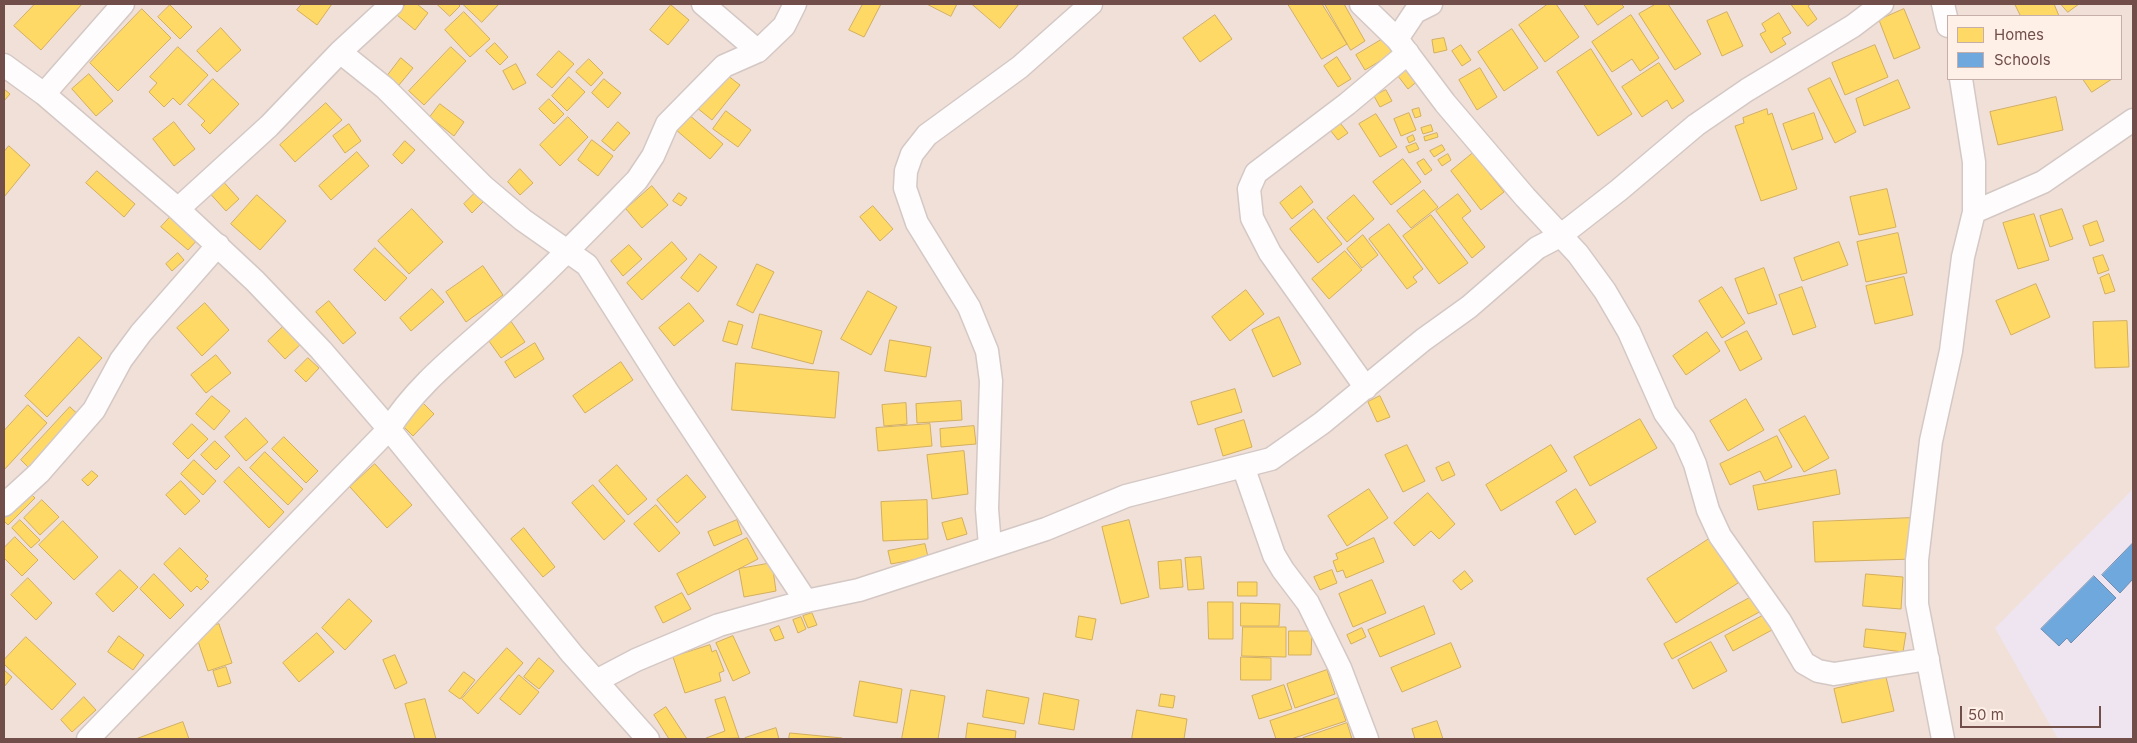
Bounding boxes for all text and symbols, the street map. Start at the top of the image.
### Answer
legend [1947,15,2122,80]
text: Homes [1994,25,2044,44]
text: Schools [1994,50,2051,69]
scale bar [1962,696,2103,728]
text: 50 m [1968,705,2004,724]

